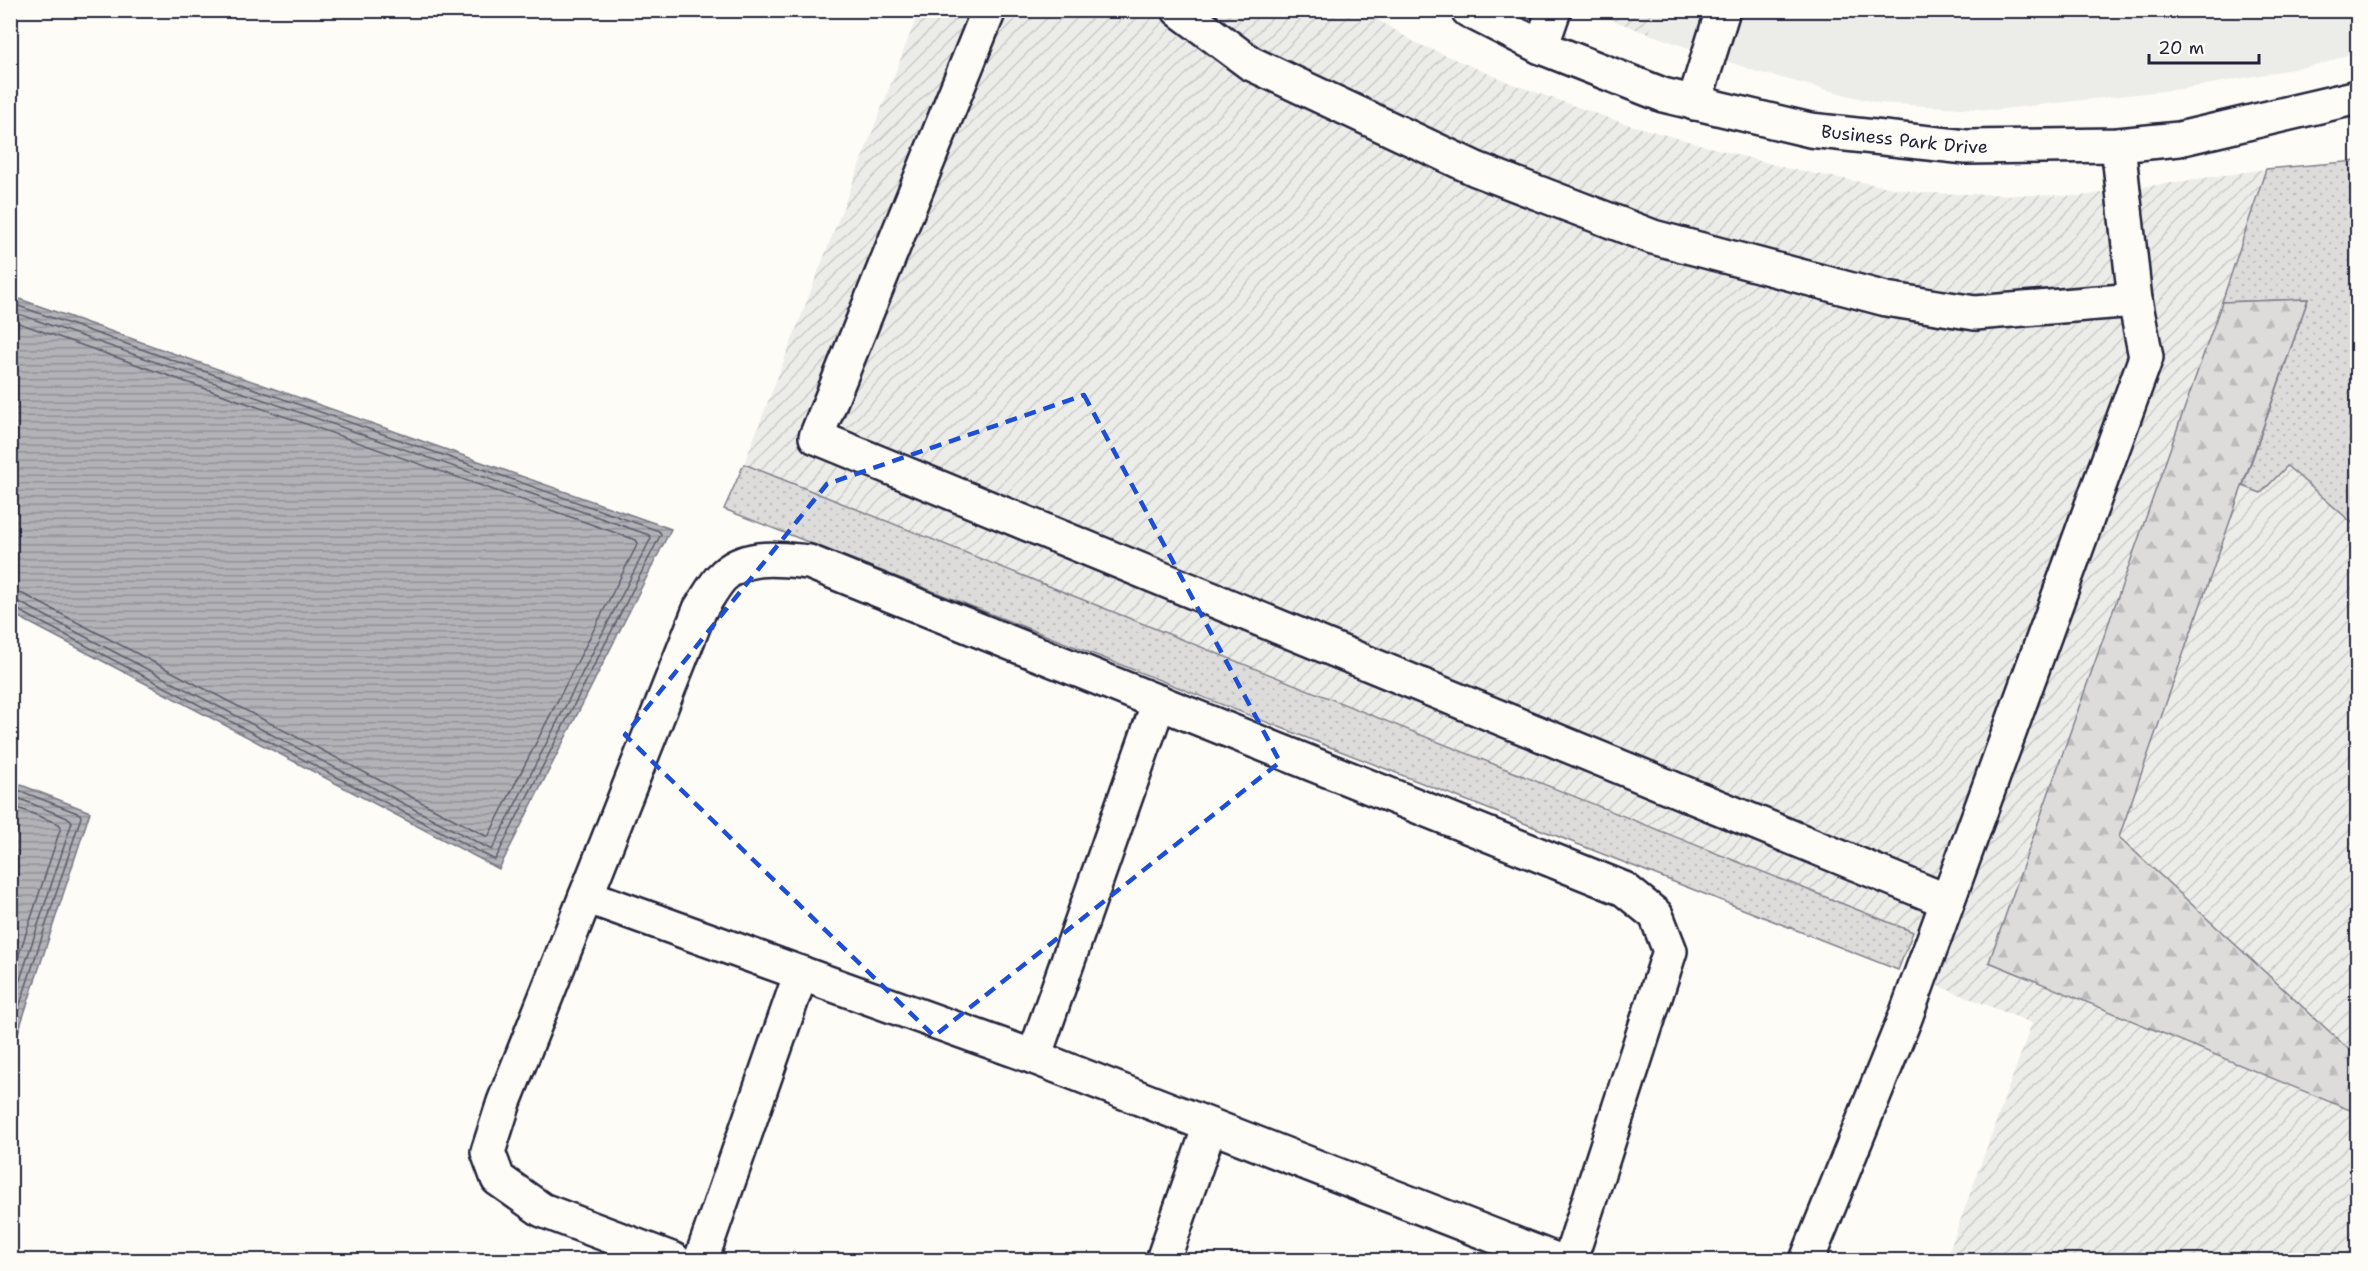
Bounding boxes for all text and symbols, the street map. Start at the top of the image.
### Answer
scale bar [2149,27,2258,65]
text: 20 m [2158,36,2204,60]
street label: Business Park Drive [1820,119,1988,159]

